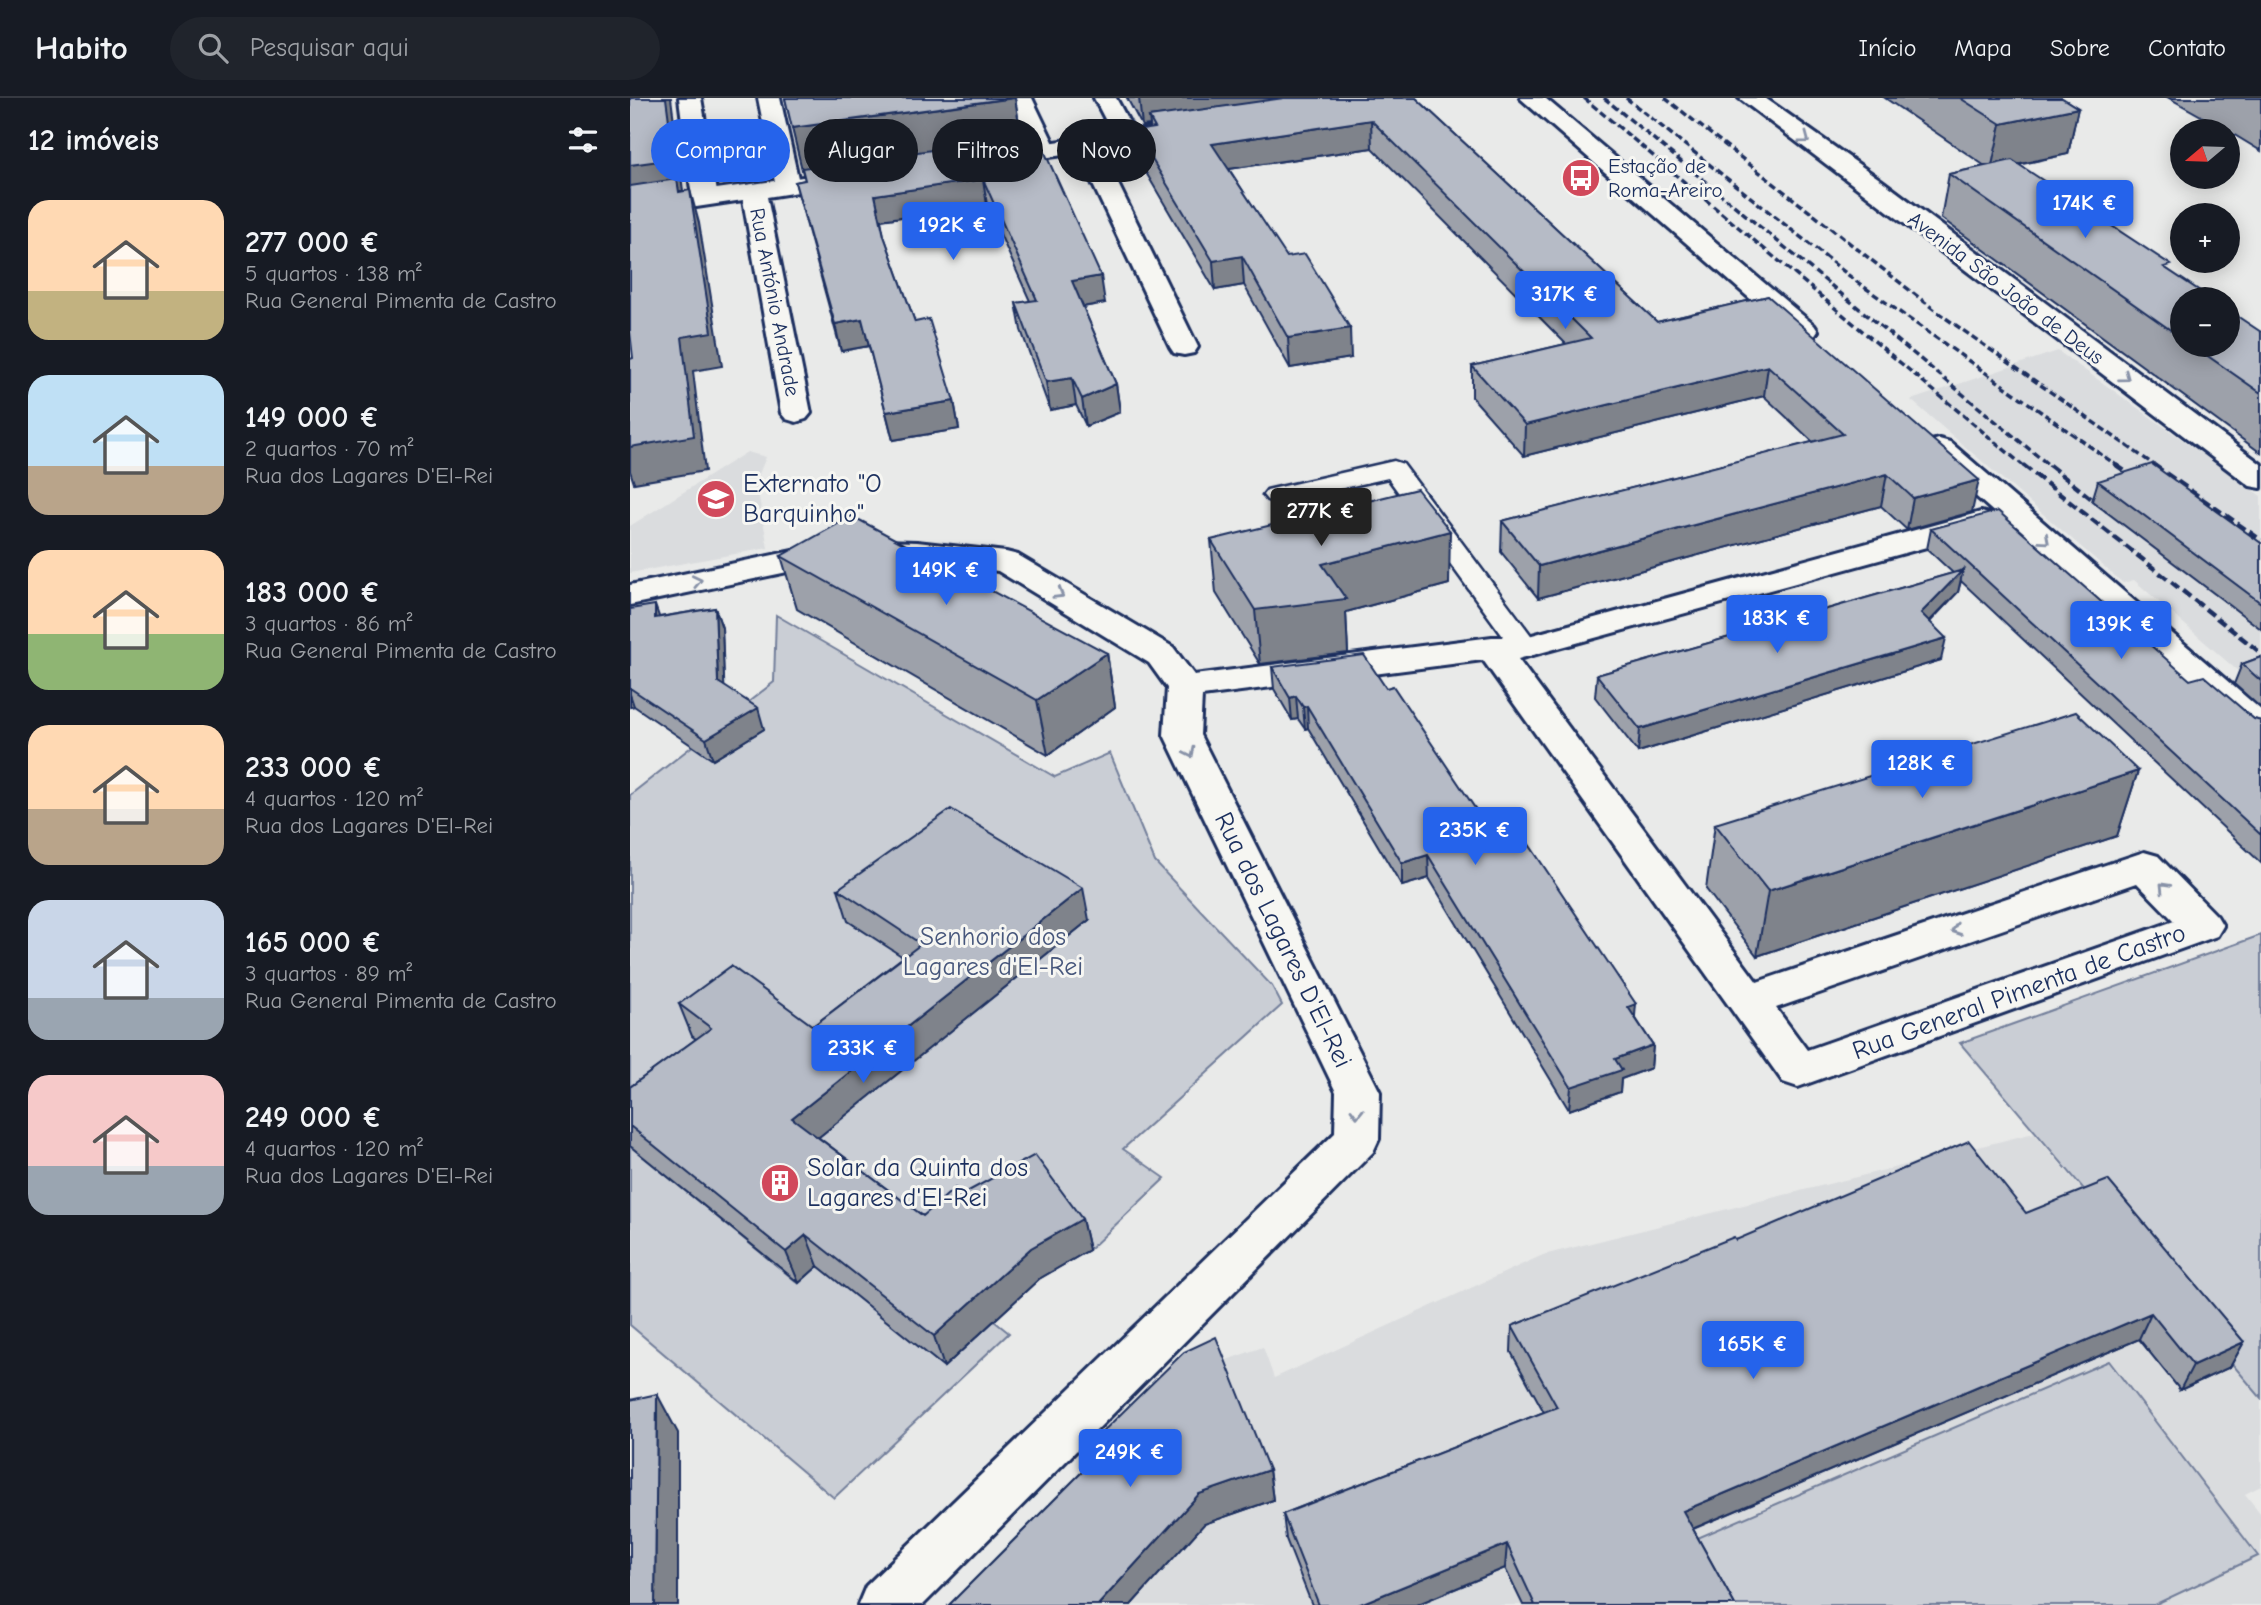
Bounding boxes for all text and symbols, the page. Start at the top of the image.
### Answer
search box [170,17,660,80]
text: Habito [35,29,128,67]
icon: search [194,29,232,67]
text: Pesquisar aqui [250,33,409,63]
text: Início [1858,34,1916,62]
text: Mapa [1954,34,2012,62]
text: Sobre [2050,34,2110,62]
text: Contato [2148,34,2226,62]
chip: Comprar [651,119,790,182]
chip: Alugar [804,119,918,182]
chip: Filtros [932,119,1043,182]
chip: Novo [1057,119,1156,182]
north arrow [2170,119,2240,189]
map controls [2170,119,2240,357]
icon: filters [564,121,602,159]
text: 12 imóveis [28,123,159,158]
one-way arrow [1797,130,1810,143]
place label: Estação de Roma-Areiro [1608,154,1723,202]
bus stop icon: Estação de Roma-Areiro [1560,157,1602,199]
pin: 174K € [2028,180,2142,240]
text: 174K € [2052,189,2118,216]
pin: 192K € [896,202,1010,262]
button: + [2170,203,2240,273]
street label: Rua António Andrade [745,206,805,398]
street label: Avenida São João de Deus [1904,207,2108,369]
text: 192K € [918,211,988,238]
text: 277 000 € [245,225,380,260]
icon: home [84,228,168,312]
text: 5 quartos · 138 m² [245,260,422,287]
pin: 317K € [1508,272,1622,331]
text: 317K € [1531,280,1599,307]
text: Rua General Pimenta de Castro [245,287,557,314]
button: − [2170,287,2240,357]
one-way arrow [2117,369,2129,381]
text: 149 000 € [245,400,380,435]
icon: home [84,403,168,487]
text: 2 quartos · 70 m² [245,435,414,462]
text: Rua dos Lagares D'El-Rei [245,462,493,489]
place label: Externato "O Barquinho" [743,469,882,529]
school or university icon: Externato "O Barquinho" [695,478,737,520]
pin: 277K € [1264,489,1378,548]
text: 277K € [1287,497,1355,524]
one-way arrow [2036,532,2049,544]
pin: 149K € [889,547,1003,607]
text: 149K € [912,556,980,583]
text: 183 000 € [245,575,380,610]
one-way arrow [691,575,703,590]
icon: home [84,578,168,662]
one-way arrow [1051,586,1064,599]
pin: 183K € [1720,596,1834,655]
pin: 139K € [2064,602,2178,661]
text: 183K € [1742,604,1812,631]
text: 3 quartos · 86 m² [245,610,413,637]
text: 139K € [2086,610,2156,637]
text: Rua General Pimenta de Castro [245,637,557,664]
pin: 128K € [1865,740,1979,800]
one-way arrow [1182,746,1196,758]
text: 128K € [1887,749,1957,776]
text: 233 000 € [245,750,383,785]
icon: home [84,753,168,837]
text: 4 quartos · 120 m² [245,785,423,812]
street label: Rua dos Lagares D'El-Rei [1208,807,1358,1073]
pin: 235K € [1418,808,1532,867]
text: Rua dos Lagares D'El-Rei [245,812,493,839]
text: 235K € [1439,816,1511,843]
one-way arrow [2160,882,2173,895]
street label: Rua General Pimenta de Castro [1848,918,2190,1066]
park label: Senhorio dos Lagares d'El-Rei [903,922,1083,982]
one-way arrow [1951,922,1963,936]
text: 165 000 € [245,925,382,960]
icon: home [84,928,168,1012]
text: 3 quartos · 89 m² [245,960,412,987]
text: Rua General Pimenta de Castro [245,987,557,1014]
pin: 233K € [806,1026,920,1085]
text: 233K € [827,1034,899,1061]
text: 249 000 € [245,1100,382,1135]
icon: home [84,1103,168,1187]
one-way arrow [1349,1108,1365,1119]
text: 4 quartos · 120 m² [245,1135,423,1162]
place label: Solar da Quinta dos Lagares d'El-Rei [807,1153,1028,1213]
text: Rua dos Lagares D'El-Rei [245,1162,493,1189]
building icon: Solar da Quinta dos Lagares d'El-Rei [759,1162,801,1204]
pin: 165K € [1696,1322,1810,1381]
text: 165K € [1718,1330,1788,1357]
pin: 249K € [1073,1430,1187,1489]
text: 249K € [1095,1438,1165,1465]

